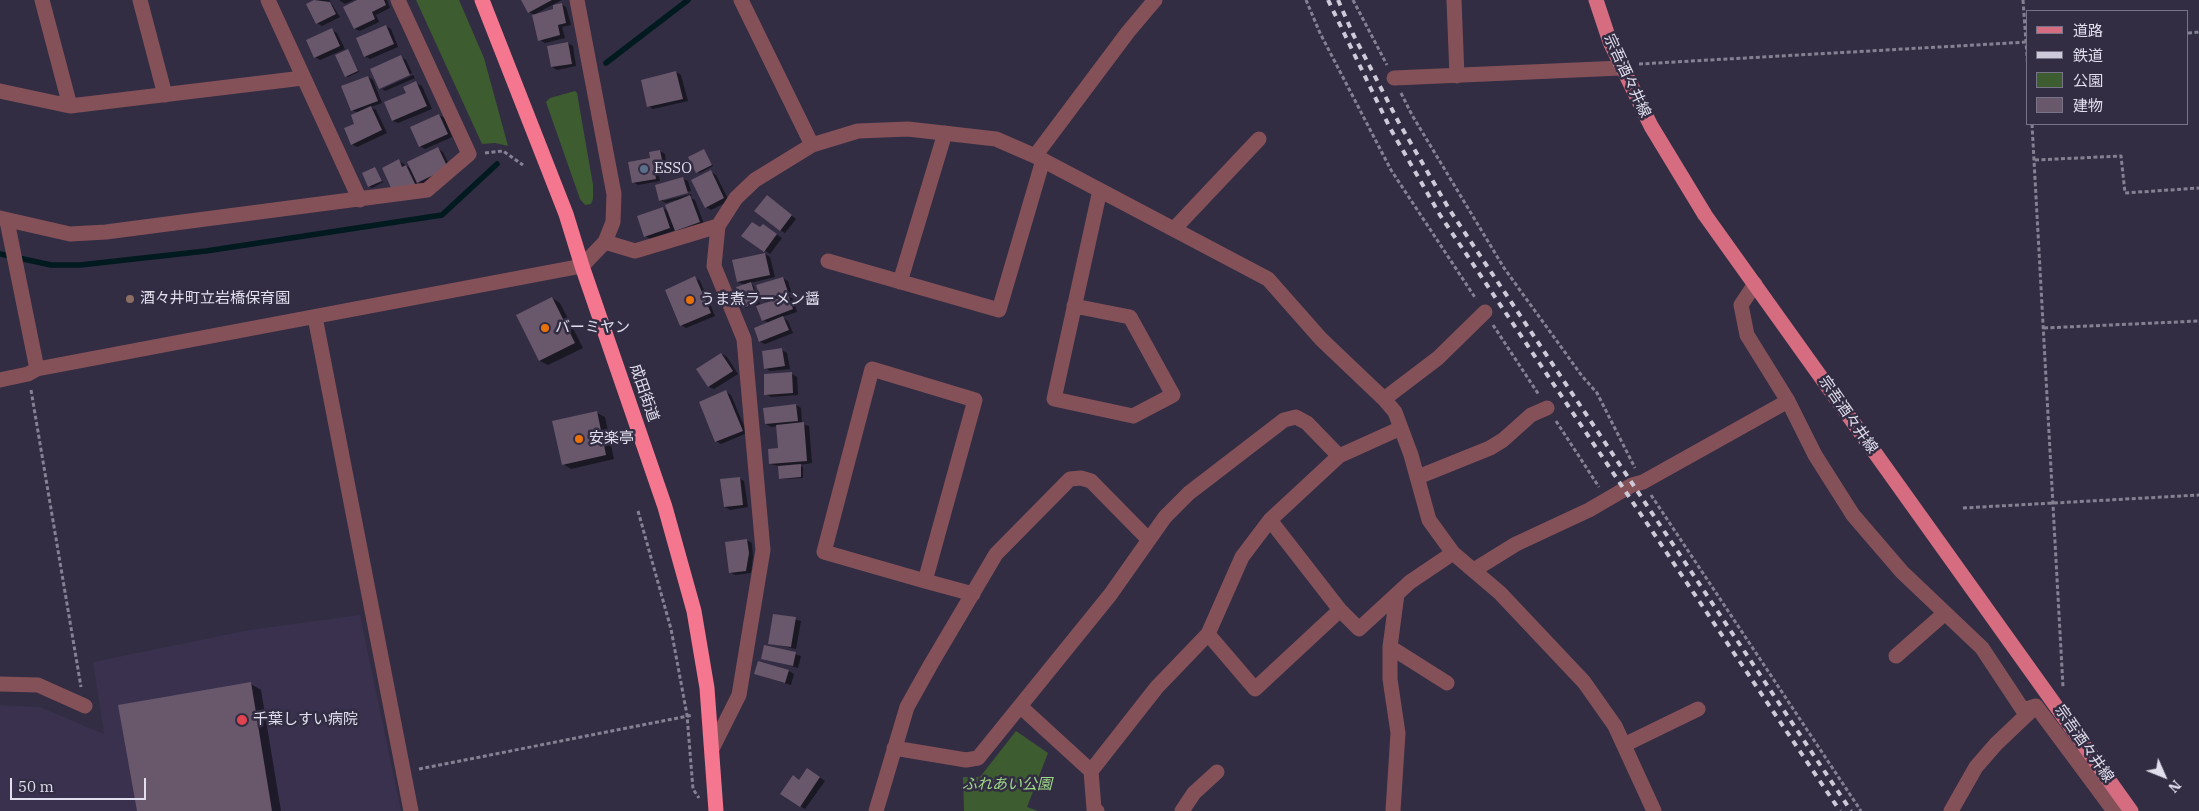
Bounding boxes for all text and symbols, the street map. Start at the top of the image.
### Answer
legend [2026,10,2189,125]
text: 道路 [2073,21,2103,40]
street label: 宗吾酒々井線 [1600,31,1654,121]
text: 鉄道 [2073,46,2103,65]
text: 公園 [2073,71,2103,90]
text: 建物 [2073,96,2103,115]
place label: ESSO [654,160,692,178]
marker: ESSO [638,163,650,175]
place label: 酒々井町立岩橋保育園 [140,290,290,308]
place label: うま煮ラーメン醤 [700,291,820,309]
marker: 酒々井町立岩橋保育園 [124,293,136,305]
marker: うま煮ラーメン醤 [684,294,696,306]
place label: バーミヤン [555,319,630,337]
marker: バーミヤン [539,322,551,334]
street label: 成田街道 [626,362,662,424]
street label: 宗吾酒々井線 [1815,373,1881,457]
place label: 安楽亭 [589,430,634,448]
marker: 安楽亭 [573,433,585,445]
street label: 宗吾酒々井線 [2051,702,2117,786]
place label: 千葉しすい病院 [253,711,358,729]
marker: 千葉しすい病院 [235,713,249,727]
north arrow [2139,751,2189,801]
scale bar [12,768,149,800]
park label: ふれあい公園 [962,776,1052,794]
text: N [2164,776,2185,797]
text: 50 m [18,777,54,796]

